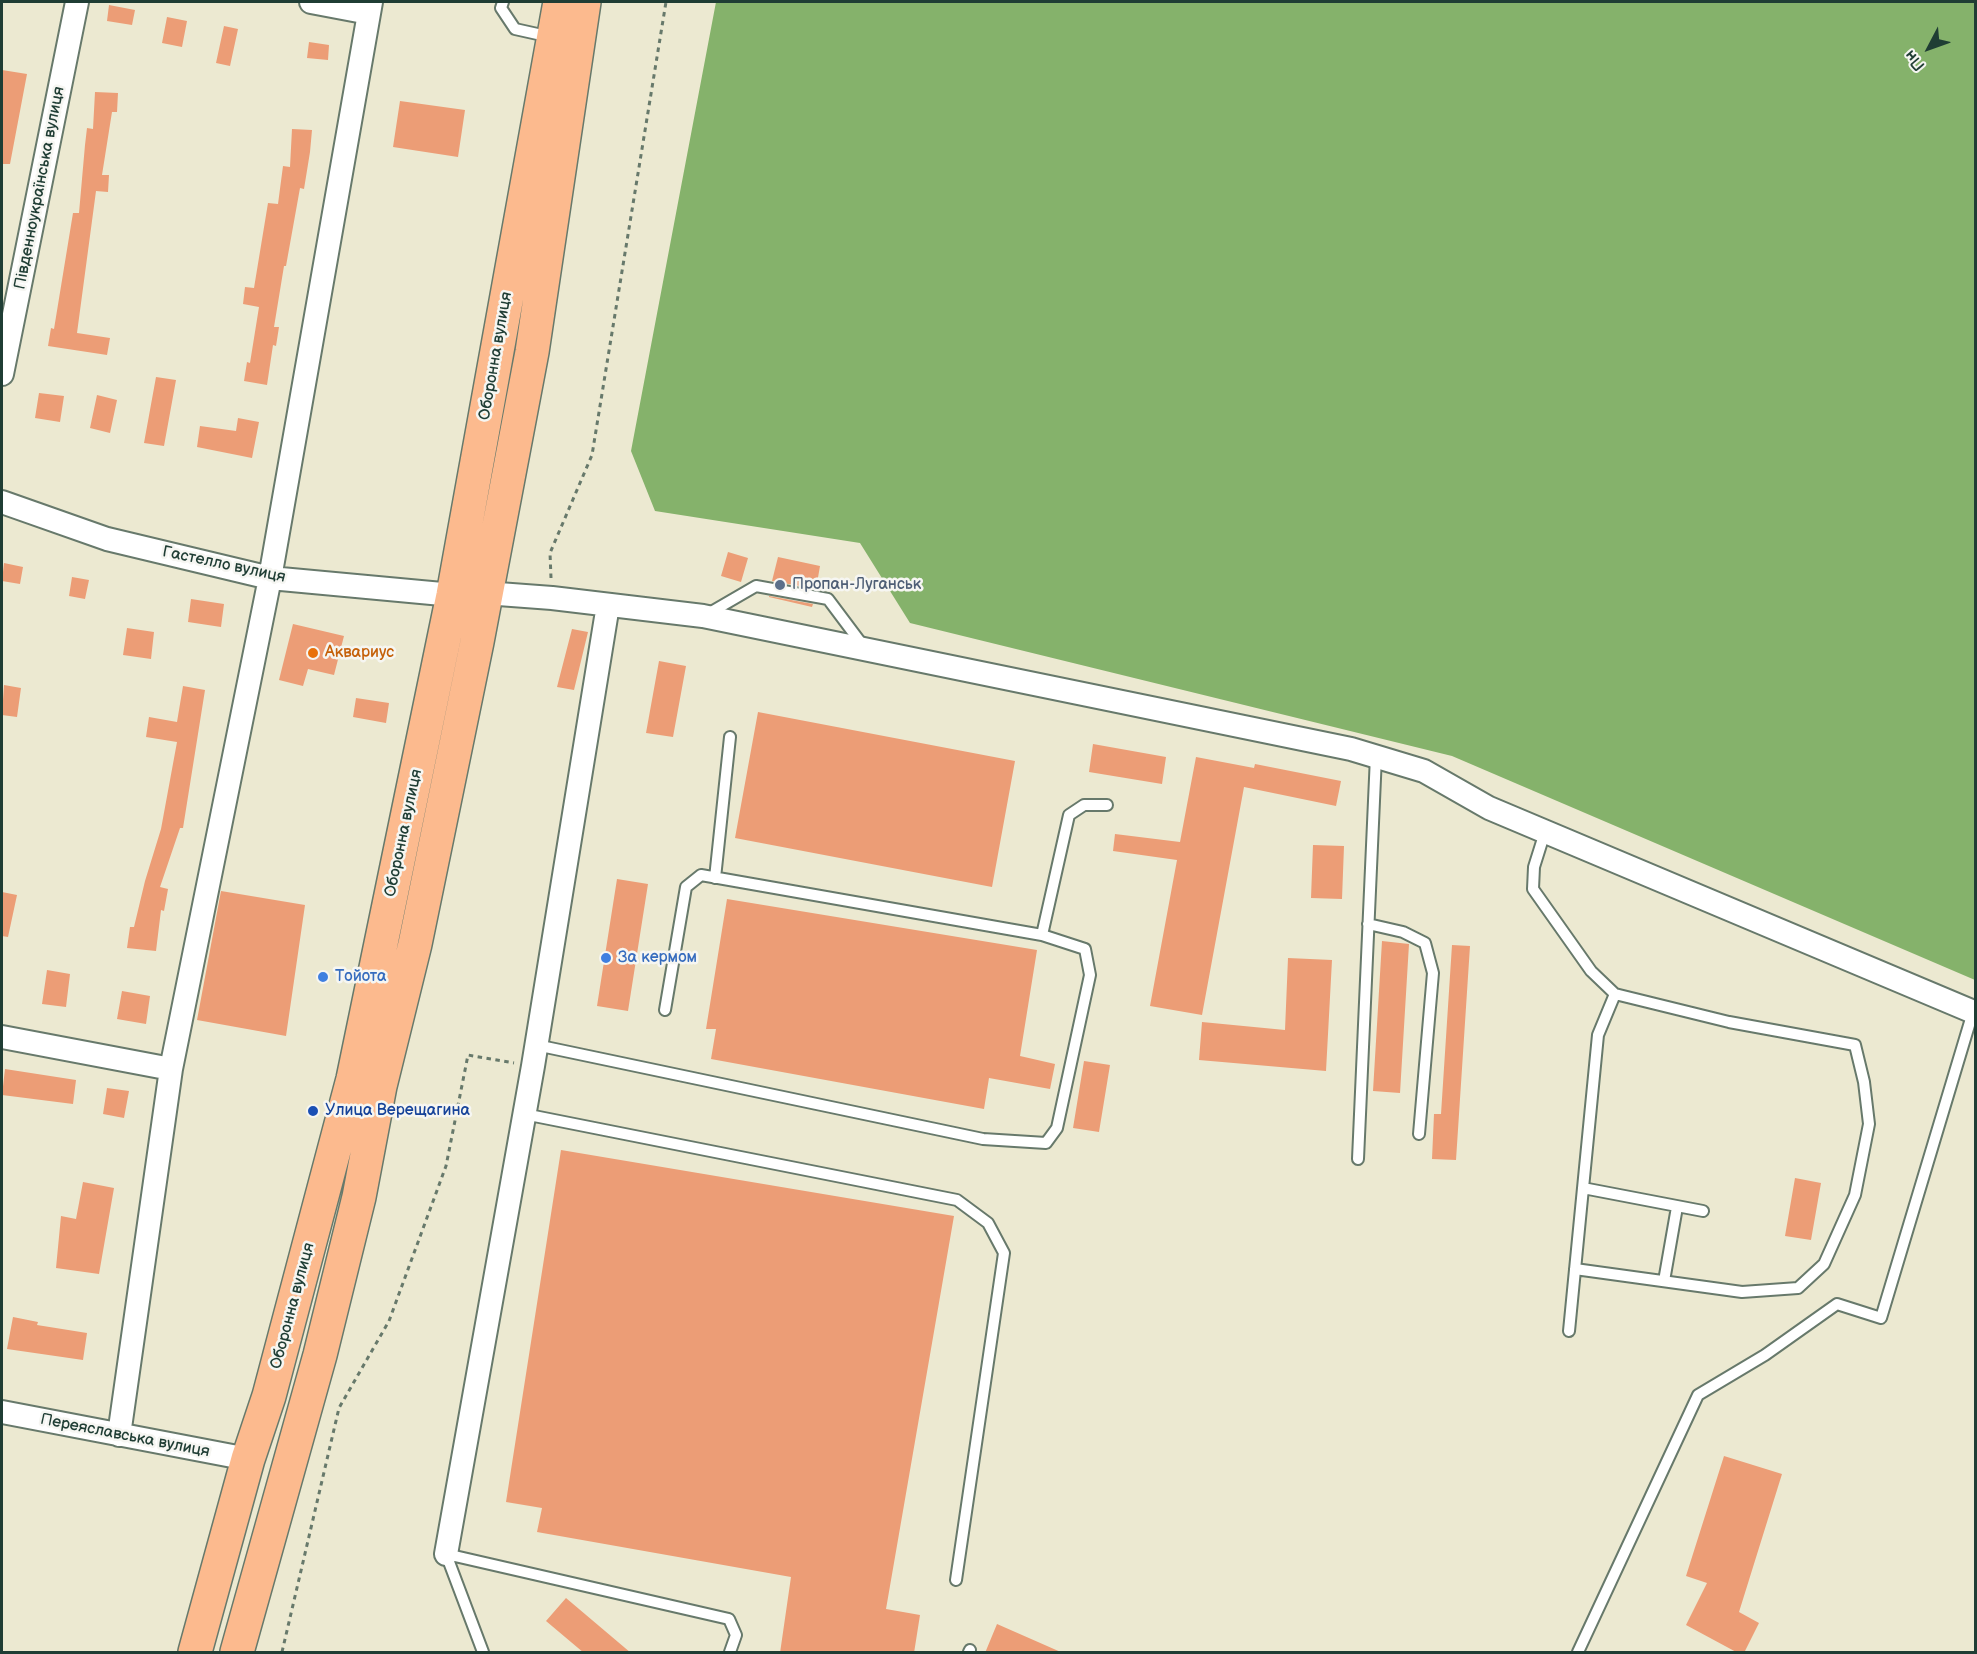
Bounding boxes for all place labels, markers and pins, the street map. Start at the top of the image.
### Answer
place label: Пропан-Луганськ [792,575,921,595]
marker: Пропан-Луганськ [773,578,787,592]
place label: Аквариус [325,643,394,663]
marker: Аквариус [306,646,320,660]
place label: За кермом [618,948,697,968]
marker: За кермом [599,951,613,965]
place label: Тойота [335,967,386,987]
marker: Тойота [316,970,330,984]
place label: Улица Верещагина [325,1101,470,1121]
marker: Улица Верещагина [306,1104,320,1118]

